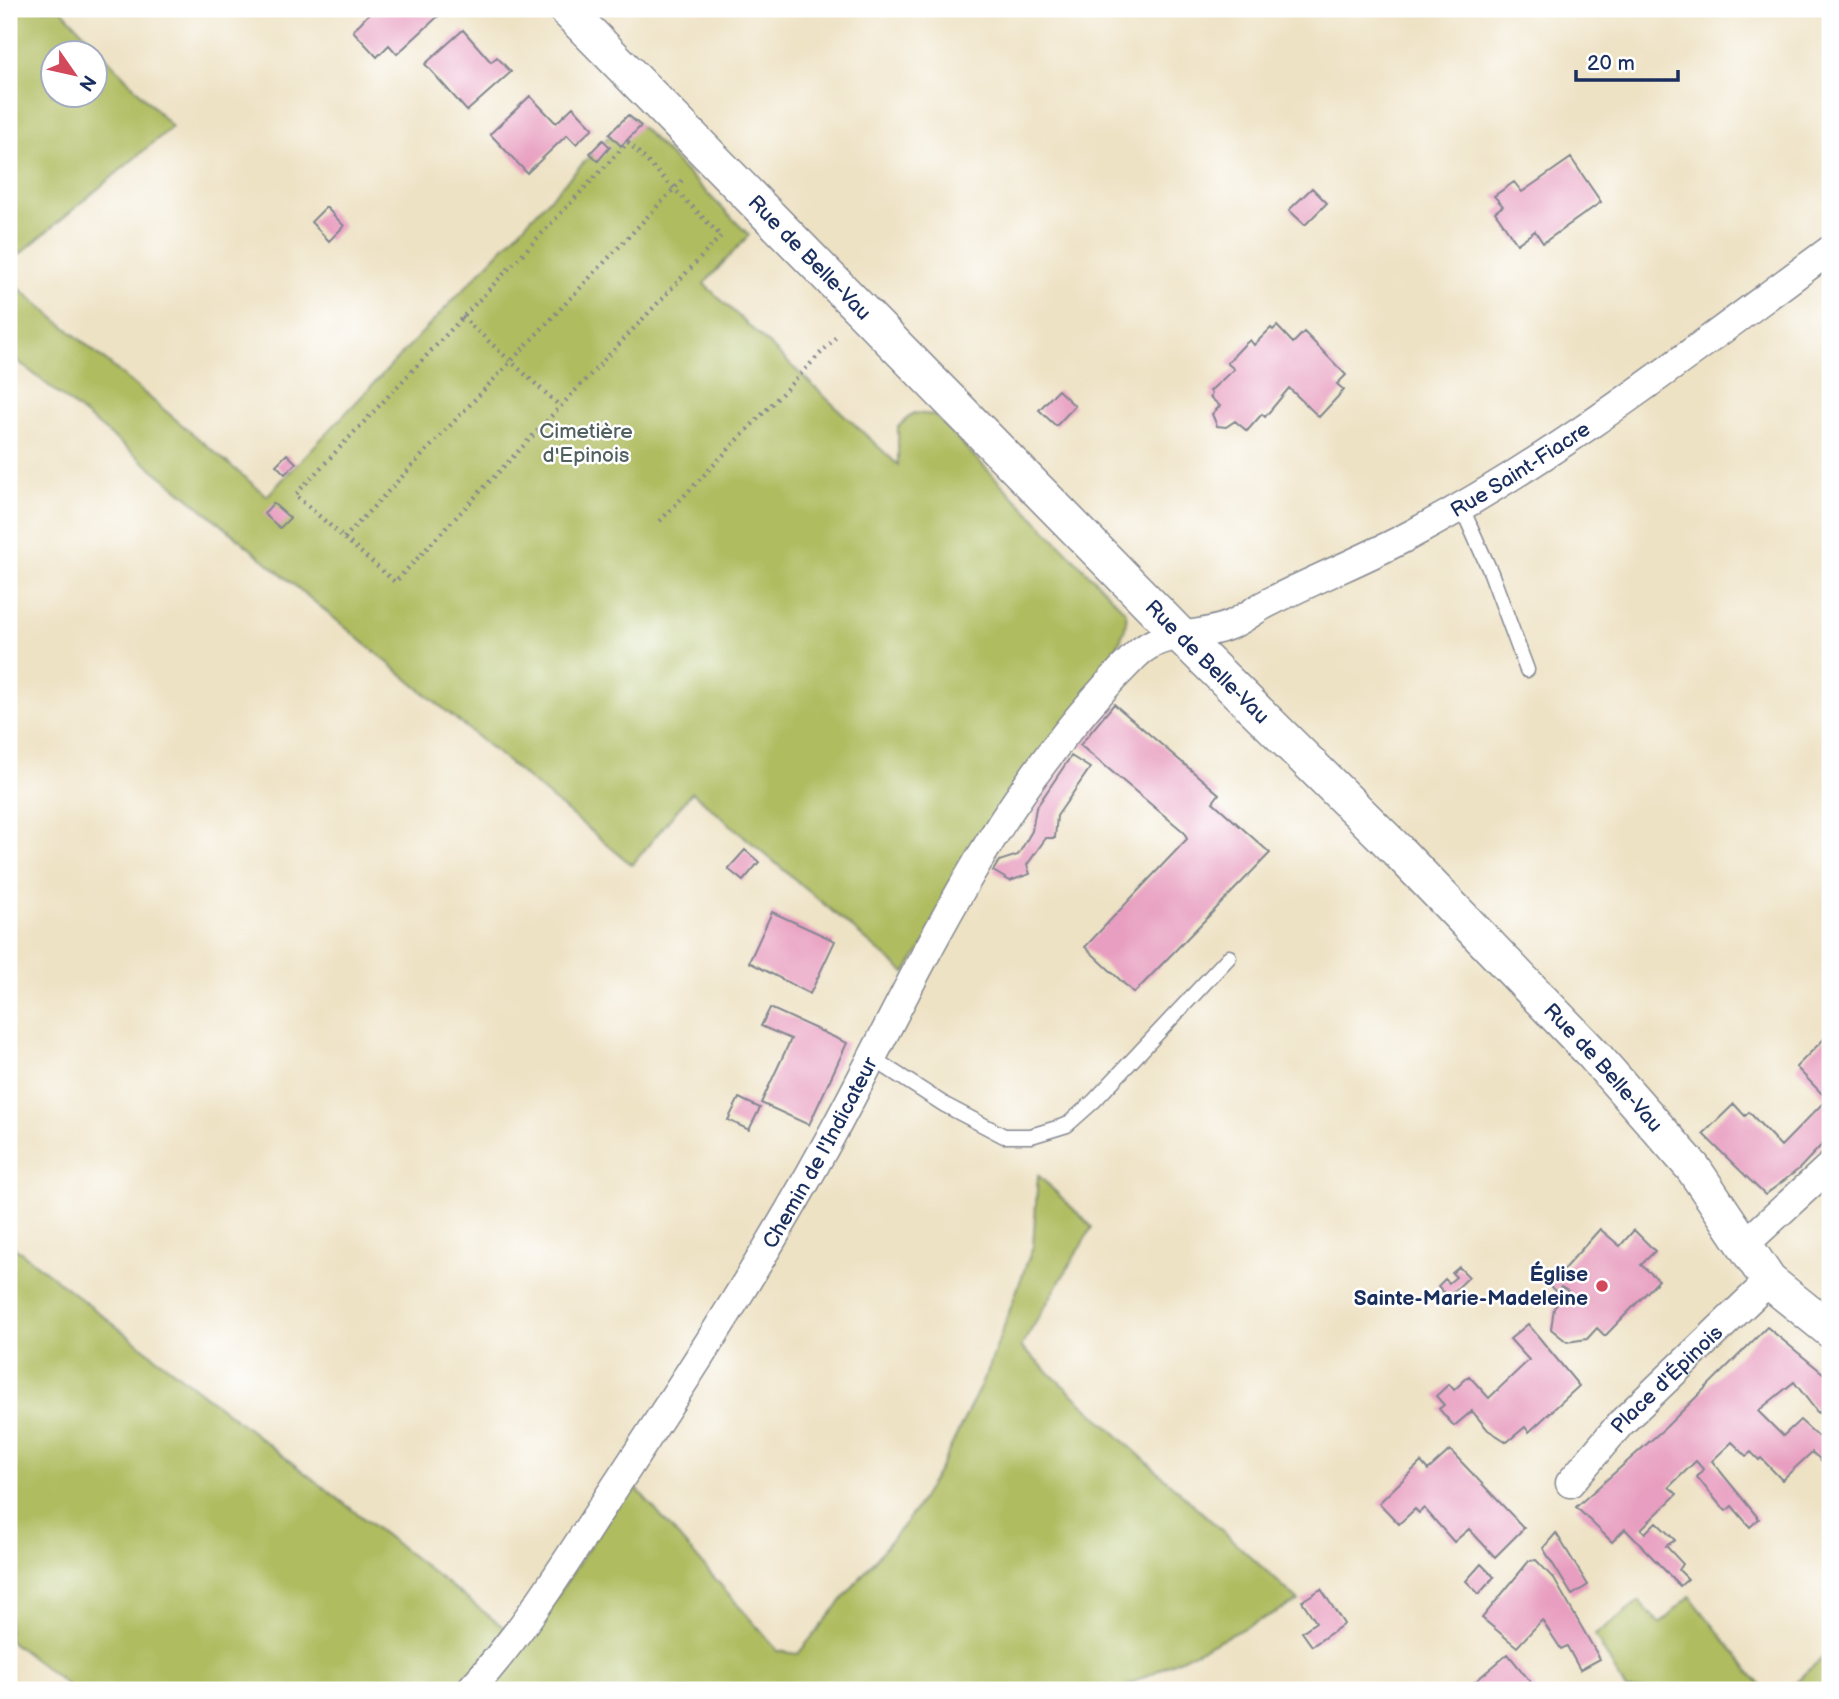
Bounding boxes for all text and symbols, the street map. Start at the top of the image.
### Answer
north arrow [38,38,108,108]
scale bar [1576,38,1678,82]
text: 20 m [1587,51,1635,76]
text: N [73,70,100,95]
street label: Rue de Belle-Vau [743,190,876,325]
street label: Rue Saint-Fiacre [1446,416,1595,523]
park label: Cimetière d'Epinois [539,419,633,468]
street label: Rue de Belle-Vau [1140,595,1274,729]
street label: Rue de Belle-Vau [1538,998,1667,1137]
street label: Chemin de l'Indicateur [758,1053,883,1253]
place label: Église Sainte-Marie-Madeleine [1354,1261,1588,1311]
marker: Église Sainte-Marie-Madeleine [1594,1278,1610,1294]
street label: Place d'Épinois [1606,1320,1728,1439]

